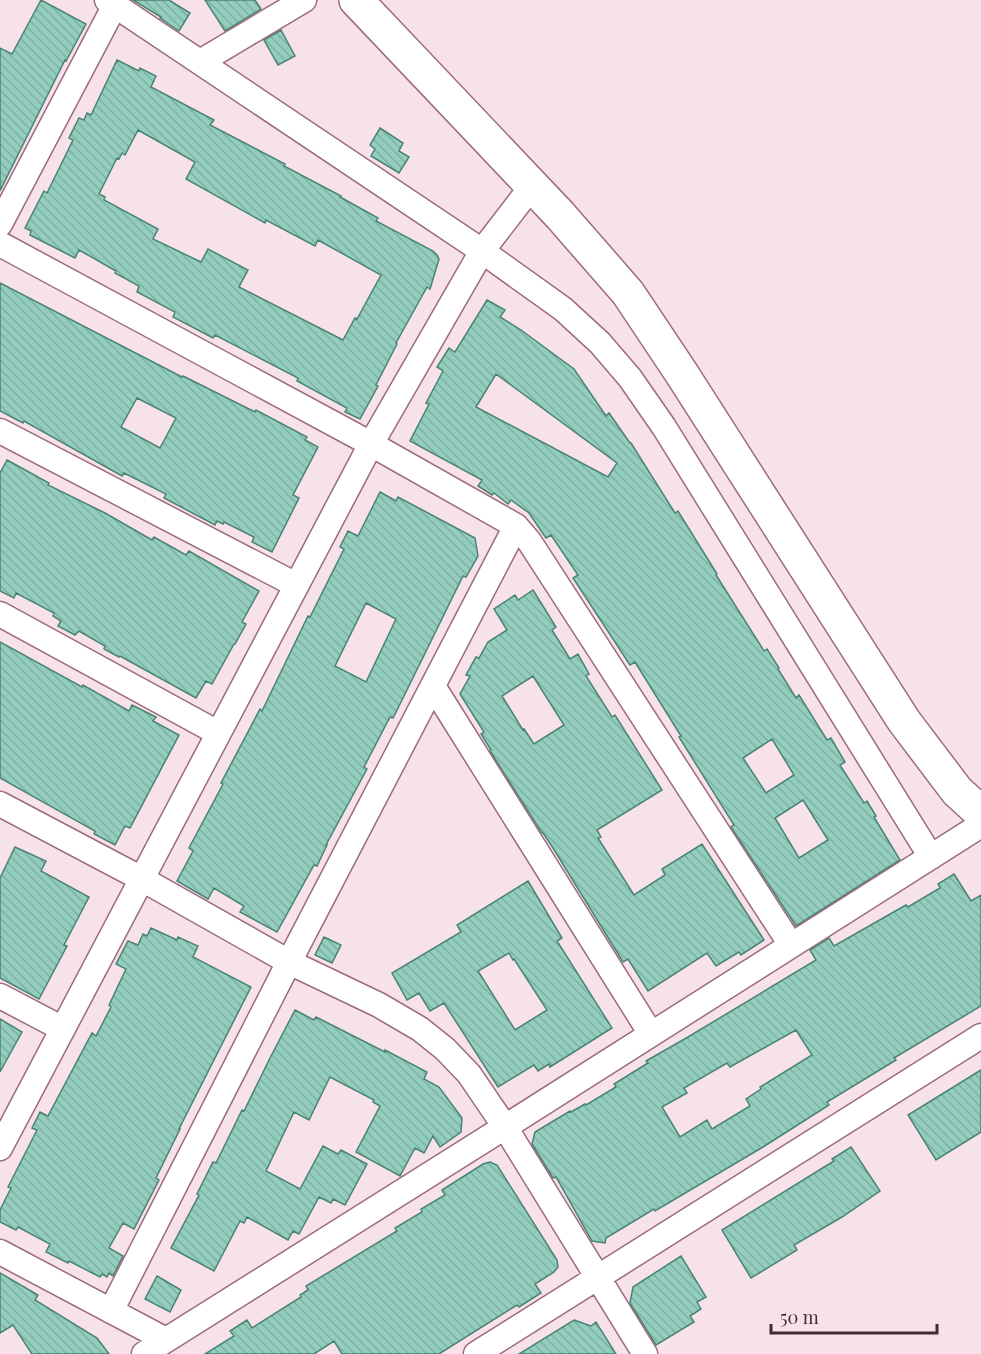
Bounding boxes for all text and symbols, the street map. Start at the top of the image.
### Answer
scale bar [771,1297,938,1335]
text: 50 m [780,1305,819,1329]

